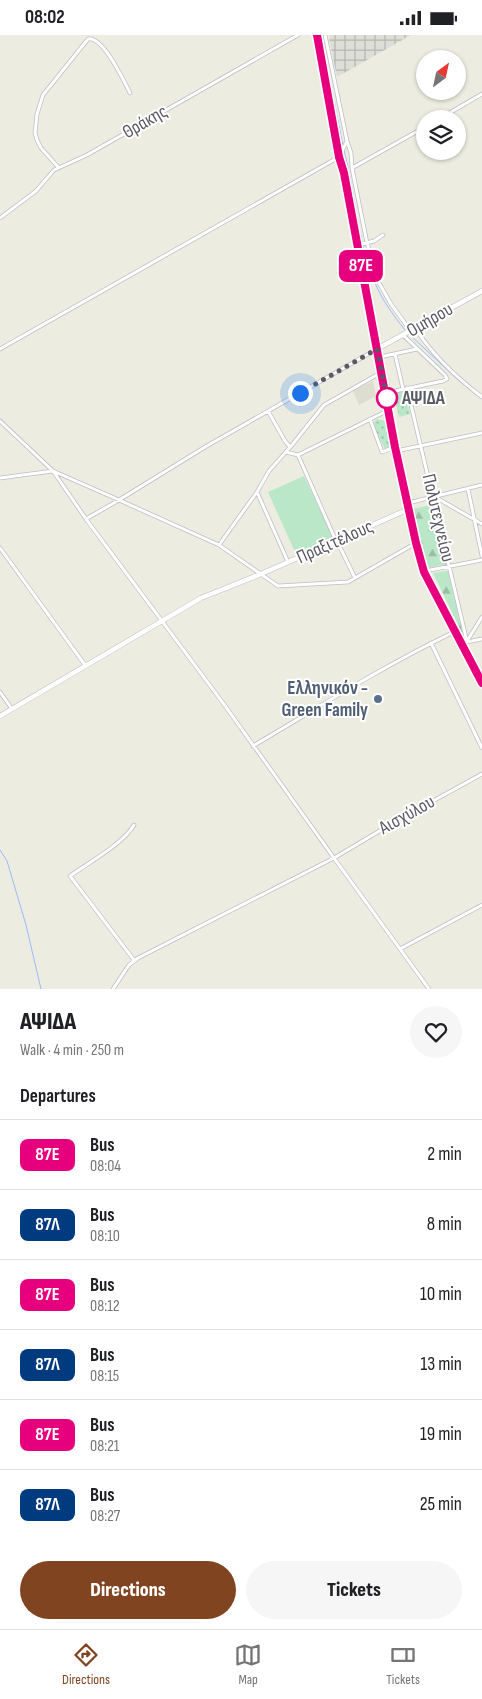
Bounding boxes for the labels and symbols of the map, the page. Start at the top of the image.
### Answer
north arrow [416,50,466,100]
street label: Θράκης [118,100,172,144]
line badge: 87Ε [332,250,390,282]
street label: Ομήρου [403,298,457,342]
your location [288,381,313,406]
marker: ΑΨΙΔΑ [376,387,398,409]
place label: ΑΨΙΔΑ [401,387,446,410]
street label: Πολυτεχνείου [417,472,459,564]
street label: Πραξιτέλους [293,515,377,569]
place label: Ελληνικόν - Green Family [281,677,368,722]
marker: Ελληνικόν - Green Family [372,693,384,705]
street label: Αισχύλου [374,790,439,840]

